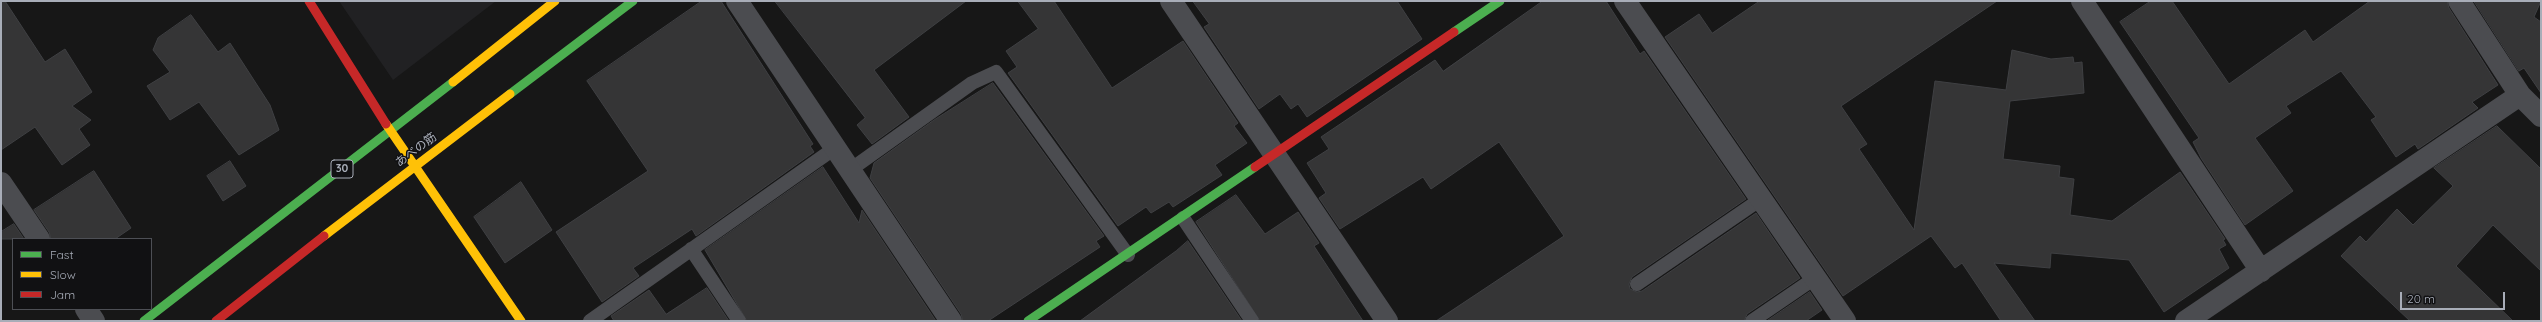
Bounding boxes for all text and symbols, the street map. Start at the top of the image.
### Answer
street label: あべの筋 [392,130,440,170]
road number: 30 [331,160,353,178]
legend [12,238,152,310]
text: Fast [50,247,74,262]
text: Slow [50,267,76,282]
scale bar [2402,284,2507,310]
text: Jam [50,287,75,302]
text: 20 m [2407,291,2435,306]

